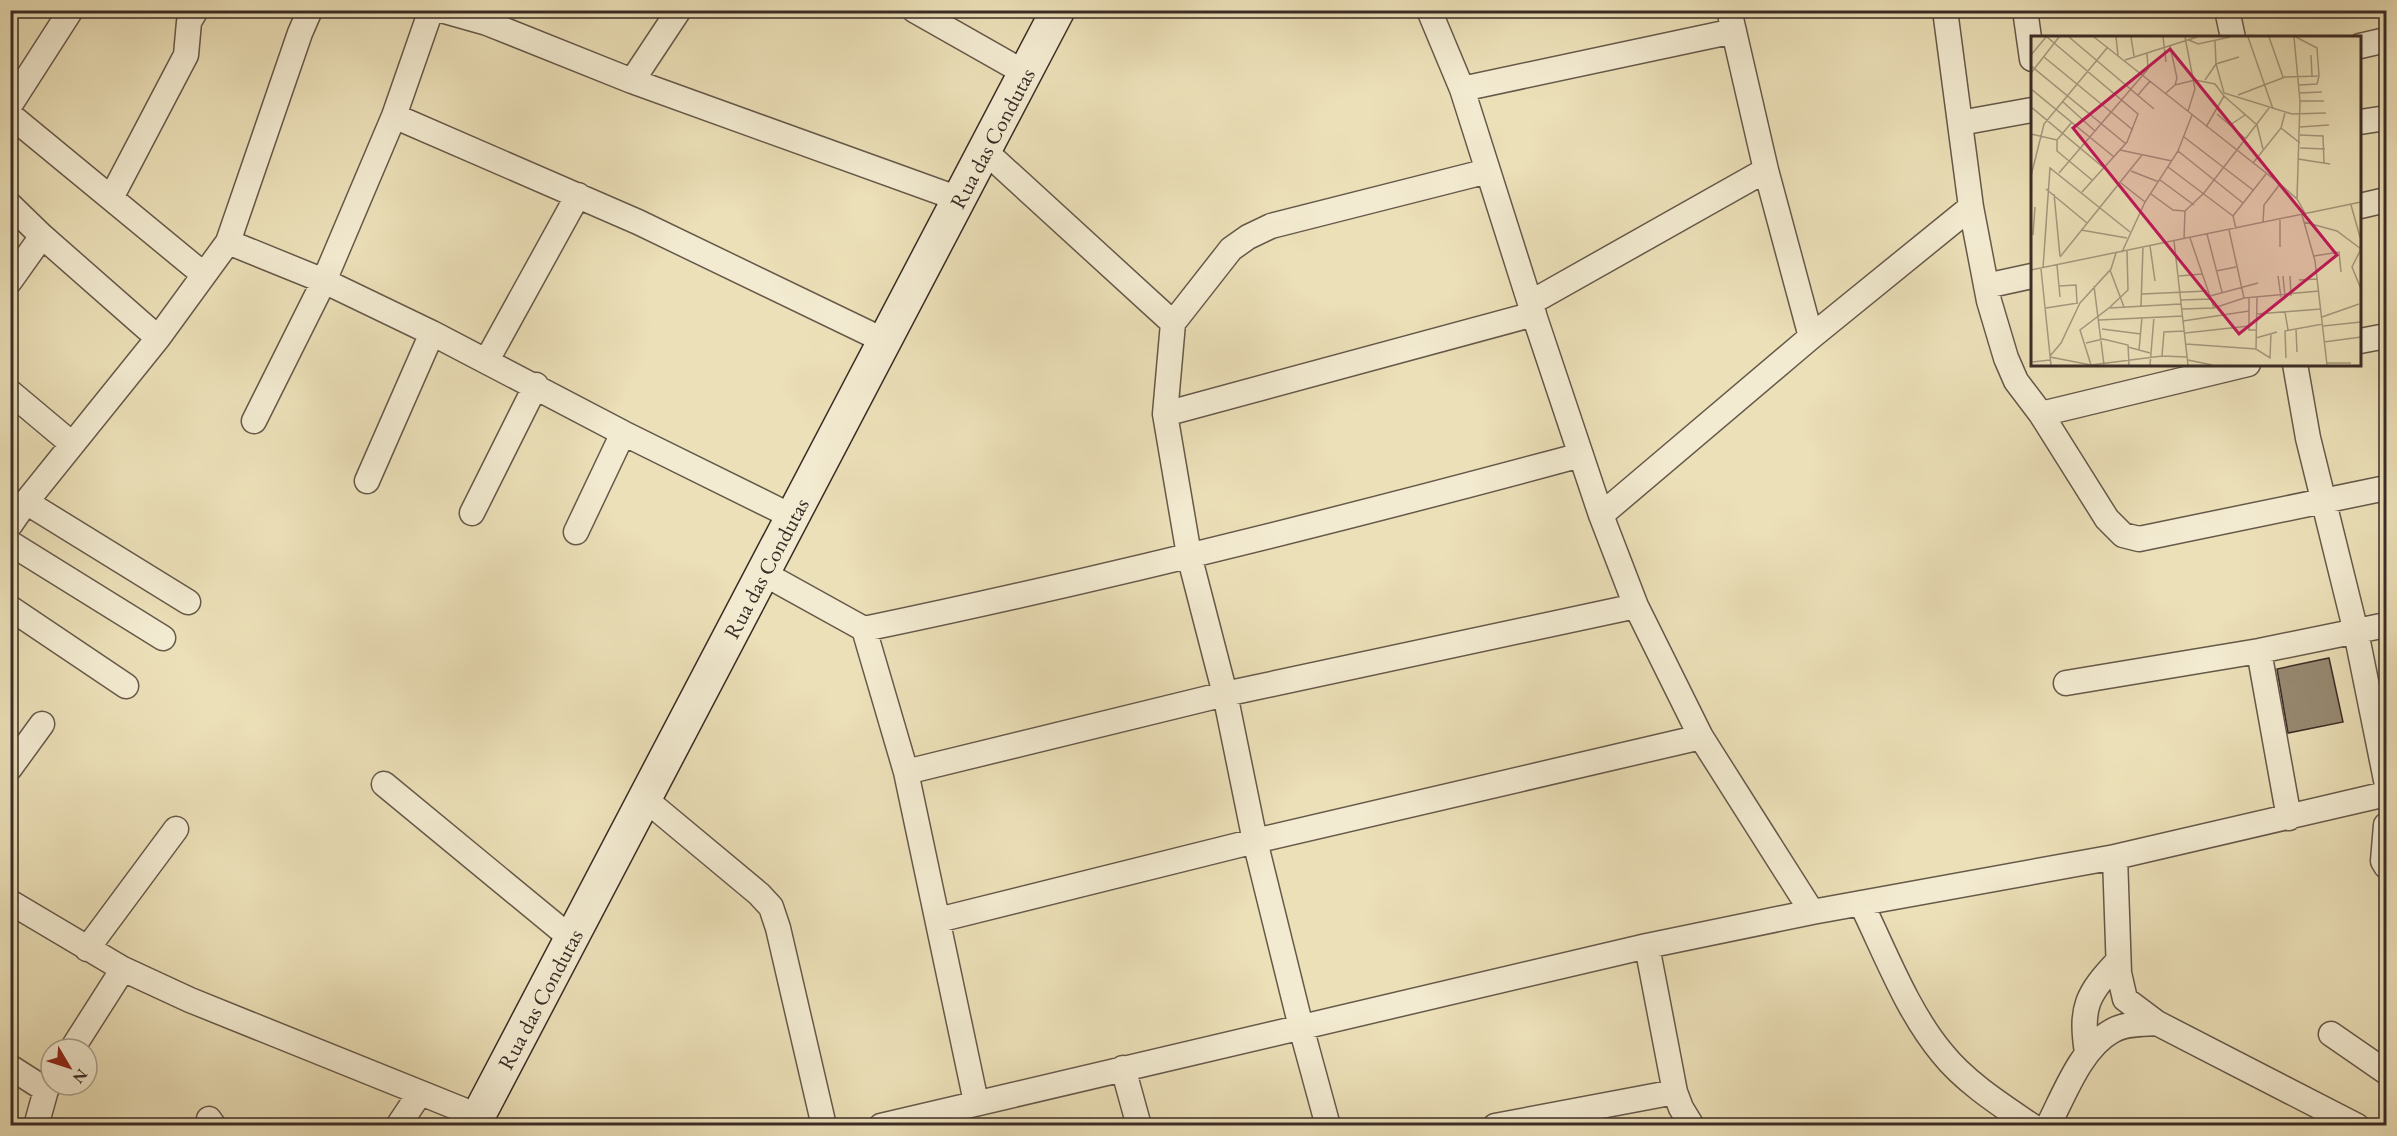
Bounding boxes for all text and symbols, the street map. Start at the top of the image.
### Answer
inset map [2031,36,2361,366]
street label: Rua das Condutas [943,63,1042,214]
street label: Rua das Condutas [717,493,816,644]
street label: Rua das Condutas [491,924,590,1075]
north arrow [39,1037,99,1097]
text: N [68,1064,93,1088]

